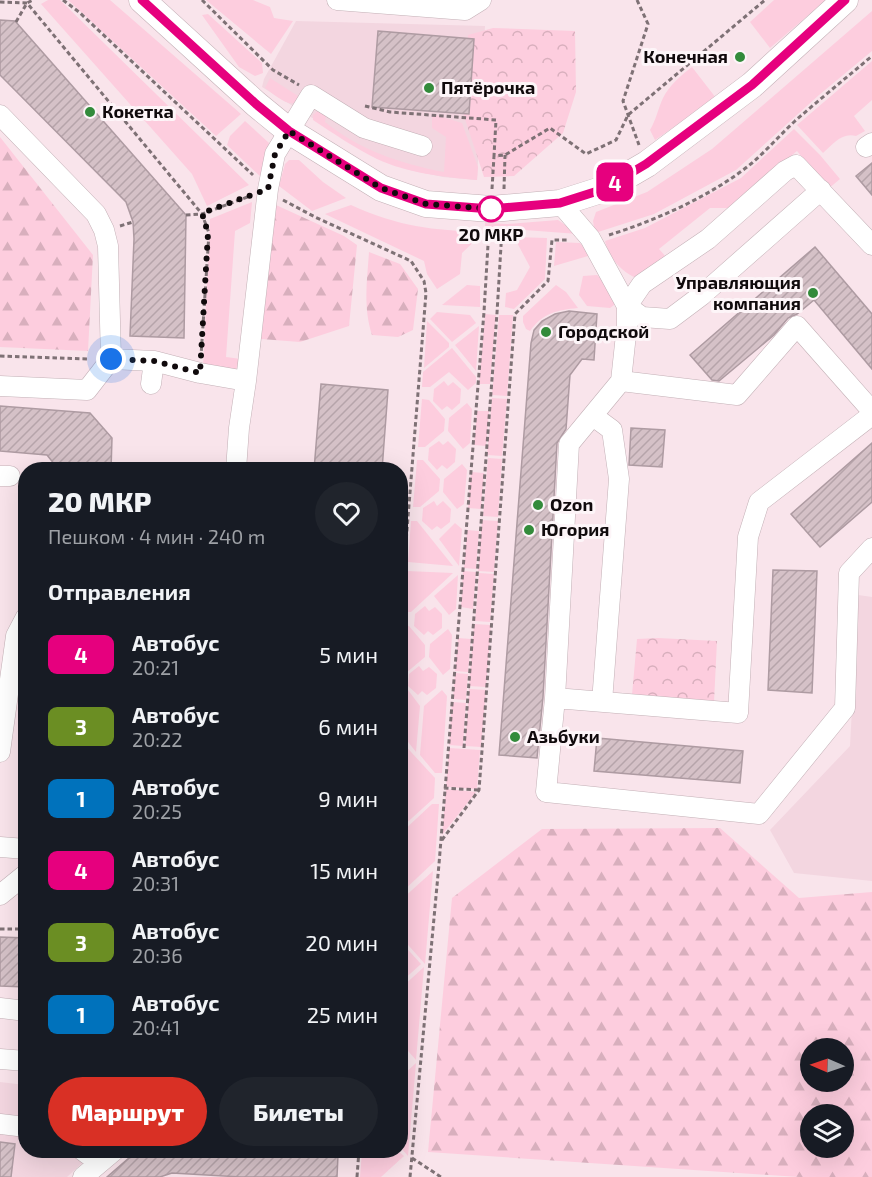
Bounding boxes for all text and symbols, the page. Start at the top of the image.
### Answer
place label: Конечная [643,45,728,67]
marker: Конечная [733,50,747,64]
place label: Пятёрочка [441,76,535,98]
marker: Пятёрочка [422,81,436,95]
place label: Кокетка [102,100,174,122]
marker: Кокетка [83,105,97,119]
line badge: 4 [596,162,634,201]
text: 4 [608,170,622,195]
marker: 20 МКР [478,196,504,222]
place label: 20 МКР [459,223,523,245]
place label: Управляющия компания [676,271,801,314]
marker: Управляющия компания [806,286,820,300]
place label: Городской [558,320,649,342]
marker: Городской [539,325,553,339]
your location [96,344,126,374]
button: heart [315,482,378,545]
text: 20 МКР [48,484,151,518]
place label: Ozon [550,493,593,515]
marker: Ozon [531,498,545,512]
place label: Югория [541,518,610,540]
marker: Югория [522,523,536,537]
text: Пешком · 4 мин · 240 m [48,524,265,548]
text: Отправления [48,578,191,604]
text: Автобус [132,629,220,655]
text: 5 мин [319,641,378,667]
text: 4 [74,642,88,667]
text: 20:21 [132,655,179,679]
text: Автобус [132,701,220,727]
text: 6 мин [318,713,378,739]
text: 3 [75,714,87,739]
place label: Азьбуки [527,725,600,747]
text: 20:22 [132,727,183,751]
marker: Азьбуки [508,730,522,744]
text: Автобус [132,773,220,799]
text: 9 мин [318,785,378,811]
text: 1 [76,786,86,811]
text: 20:25 [132,799,182,823]
text: Автобус [132,845,220,871]
text: 15 мин [310,857,378,883]
text: 4 [74,858,88,883]
text: 20:31 [132,871,179,895]
text: Автобус [132,917,220,943]
text: 20 мин [305,929,378,955]
text: 3 [75,930,87,955]
text: 20:36 [132,943,183,967]
text: Автобус [132,989,220,1015]
text: 25 мин [307,1001,378,1027]
text: 1 [76,1002,86,1027]
text: 20:41 [132,1015,180,1039]
north arrow [800,1038,854,1092]
map controls [800,1038,854,1158]
button: Маршрут [48,1077,207,1146]
button: Билеты [219,1077,378,1146]
button: layers [800,1104,854,1158]

